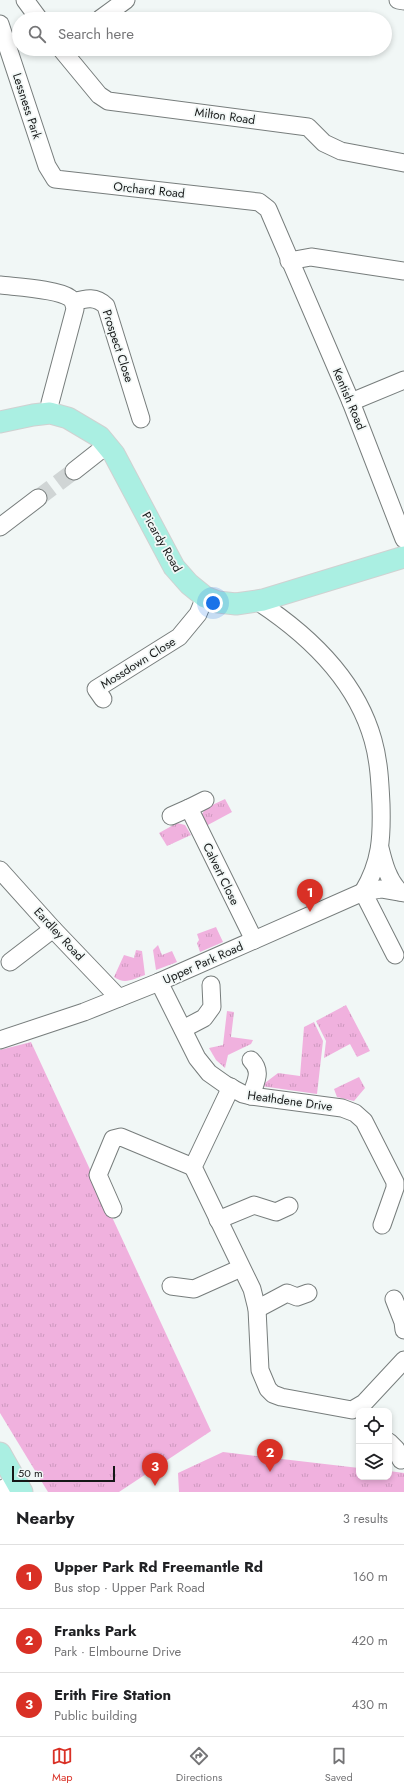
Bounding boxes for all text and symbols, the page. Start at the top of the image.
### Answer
search box [12,12,392,56]
icon: search [26,23,48,45]
text: Search here [58,23,134,45]
street label: Lessness Park [8,71,46,142]
street label: Milton Road [194,103,256,129]
street label: Orchard Road [112,177,186,203]
street label: Prospect Close [98,307,138,385]
street label: Kentish Road [328,365,370,433]
street label: Picardy Road [137,509,187,575]
your location [203,593,223,613]
street label: Mossdown Close [97,633,179,693]
street label: Calvert Close [198,840,244,908]
pin: 1 [297,879,323,912]
street label: Eardley Road [30,903,88,965]
street label: Upper Park Road [160,937,246,989]
street label: Heathdene Drive [246,1086,334,1116]
map controls [356,1408,392,1480]
button: locate [356,1408,392,1444]
pin: 2 [257,1439,283,1472]
button: layers [356,1444,392,1480]
pin: 3 [142,1453,168,1486]
scale bar [12,1464,115,1483]
text: 50 m [18,1465,43,1481]
text: Nearby [16,1506,74,1530]
text: 3 results [343,1509,388,1528]
text: Upper Park Rd Freemantle Rd [54,1556,263,1578]
text: 1 [26,1567,32,1586]
text: 160 m [353,1567,388,1586]
text: Bus stop · Upper Park Road [54,1578,205,1597]
text: Franks Park [54,1620,137,1642]
text: 2 [25,1631,33,1650]
text: 420 m [351,1631,388,1650]
text: Park · Elmbourne Drive [54,1642,181,1661]
text: Erith Fire Station [54,1684,171,1706]
text: 3 [25,1695,33,1714]
text: 430 m [351,1695,388,1714]
text: Public building [54,1706,137,1725]
tab: Map [51,1745,73,1785]
tab: Directions [176,1745,222,1785]
tab: Saved [325,1745,353,1785]

